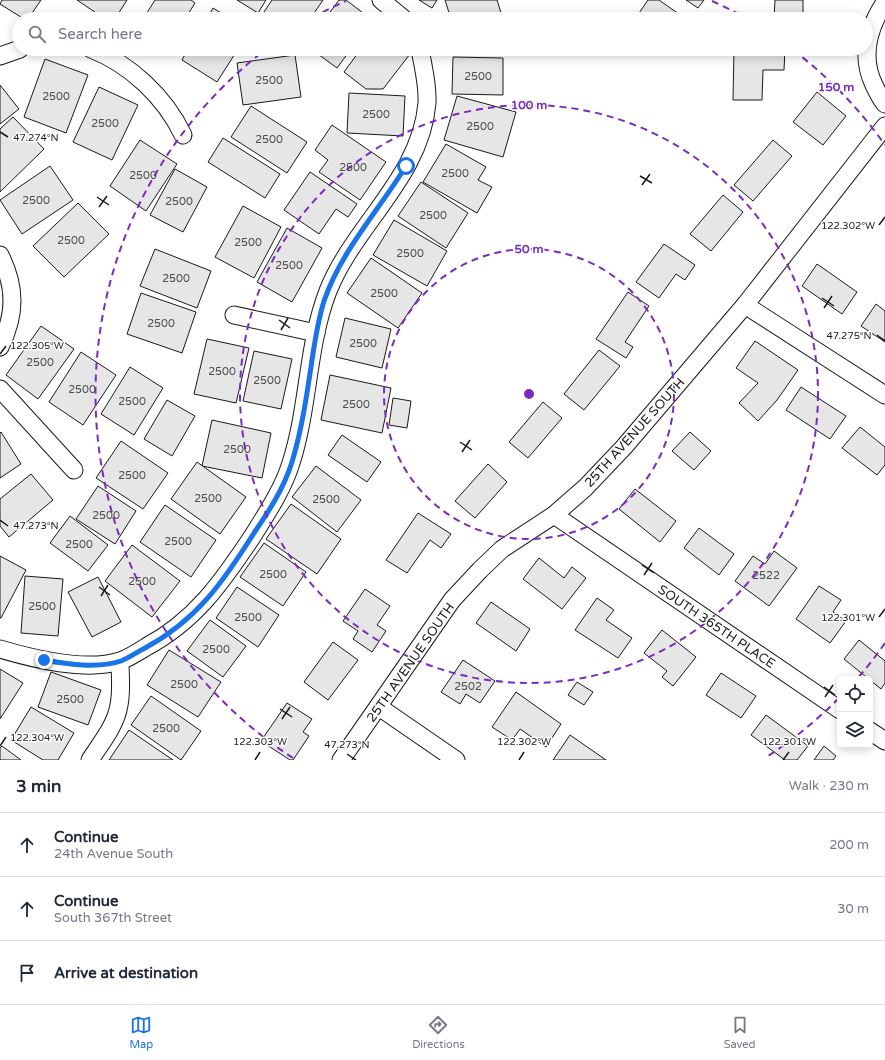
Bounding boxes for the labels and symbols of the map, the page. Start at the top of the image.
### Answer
house number: 2500 [464,70,492,83]
house number: 2500 [255,74,283,87]
text: 150 m [818,80,854,94]
house number: 2500 [42,90,70,103]
text: 100 m [511,98,547,112]
house number: 2500 [362,108,390,121]
house number: 2500 [91,117,119,130]
house number: 2500 [466,120,494,133]
text: 47.274°N [13,132,59,144]
house number: 2500 [255,133,283,146]
route start [397,157,415,175]
house number: 2500 [339,161,367,174]
house number: 2500 [441,167,469,180]
house number: 2500 [129,169,157,182]
house number: 2500 [22,194,50,207]
house number: 2500 [165,195,193,208]
house number: 2500 [419,209,447,222]
text: 122.302°W [821,220,875,232]
house number: 2500 [57,234,85,247]
house number: 2500 [234,236,262,249]
text: 50 m [514,242,544,256]
house number: 2500 [396,247,424,260]
house number: 2500 [275,259,303,272]
house number: 2500 [162,272,190,285]
house number: 2500 [370,287,398,300]
house number: 2500 [147,317,175,330]
text: 47.275°N [826,330,872,342]
house number: 2500 [349,337,377,350]
text: 122.305°W [10,340,64,352]
house number: 2500 [26,356,54,369]
house number: 2500 [208,365,236,378]
house number: 2500 [253,374,281,387]
street label: 25TH AVENUE SOUTH [581,375,688,491]
house number: 2500 [68,383,96,396]
centre of rings [522,387,536,401]
house number: 2500 [118,395,146,408]
house number: 2500 [342,398,370,411]
house number: 2500 [223,443,251,456]
house number: 2500 [118,469,146,482]
house number: 2500 [194,492,222,505]
house number: 2500 [312,493,340,506]
house number: 2500 [92,509,120,522]
text: 47.273°N [13,520,59,532]
house number: 2500 [164,535,192,548]
house number: 2500 [65,538,93,551]
house number: 2500 [259,568,287,581]
house number: 2522 [752,569,780,582]
house number: 2500 [128,575,156,588]
street label: SOUTH 365TH PLACE [655,582,778,672]
house number: 2500 [28,600,56,613]
street label: 25TH AVENUE SOUTH [364,600,458,725]
house number: 2500 [234,611,262,624]
text: 122.301°W [821,612,875,624]
house number: 2500 [202,643,230,656]
route end [35,651,53,669]
house number: 2500 [170,678,198,691]
house number: 2502 [454,680,482,693]
house number: 2500 [56,693,84,706]
house number: 2500 [152,722,180,735]
text: 122.304°W [10,732,64,744]
text: 122.303°W [233,736,287,748]
text: 122.302°W [497,736,551,748]
text: 122.301°W [762,736,816,748]
text: 47.273°N [324,739,370,751]

